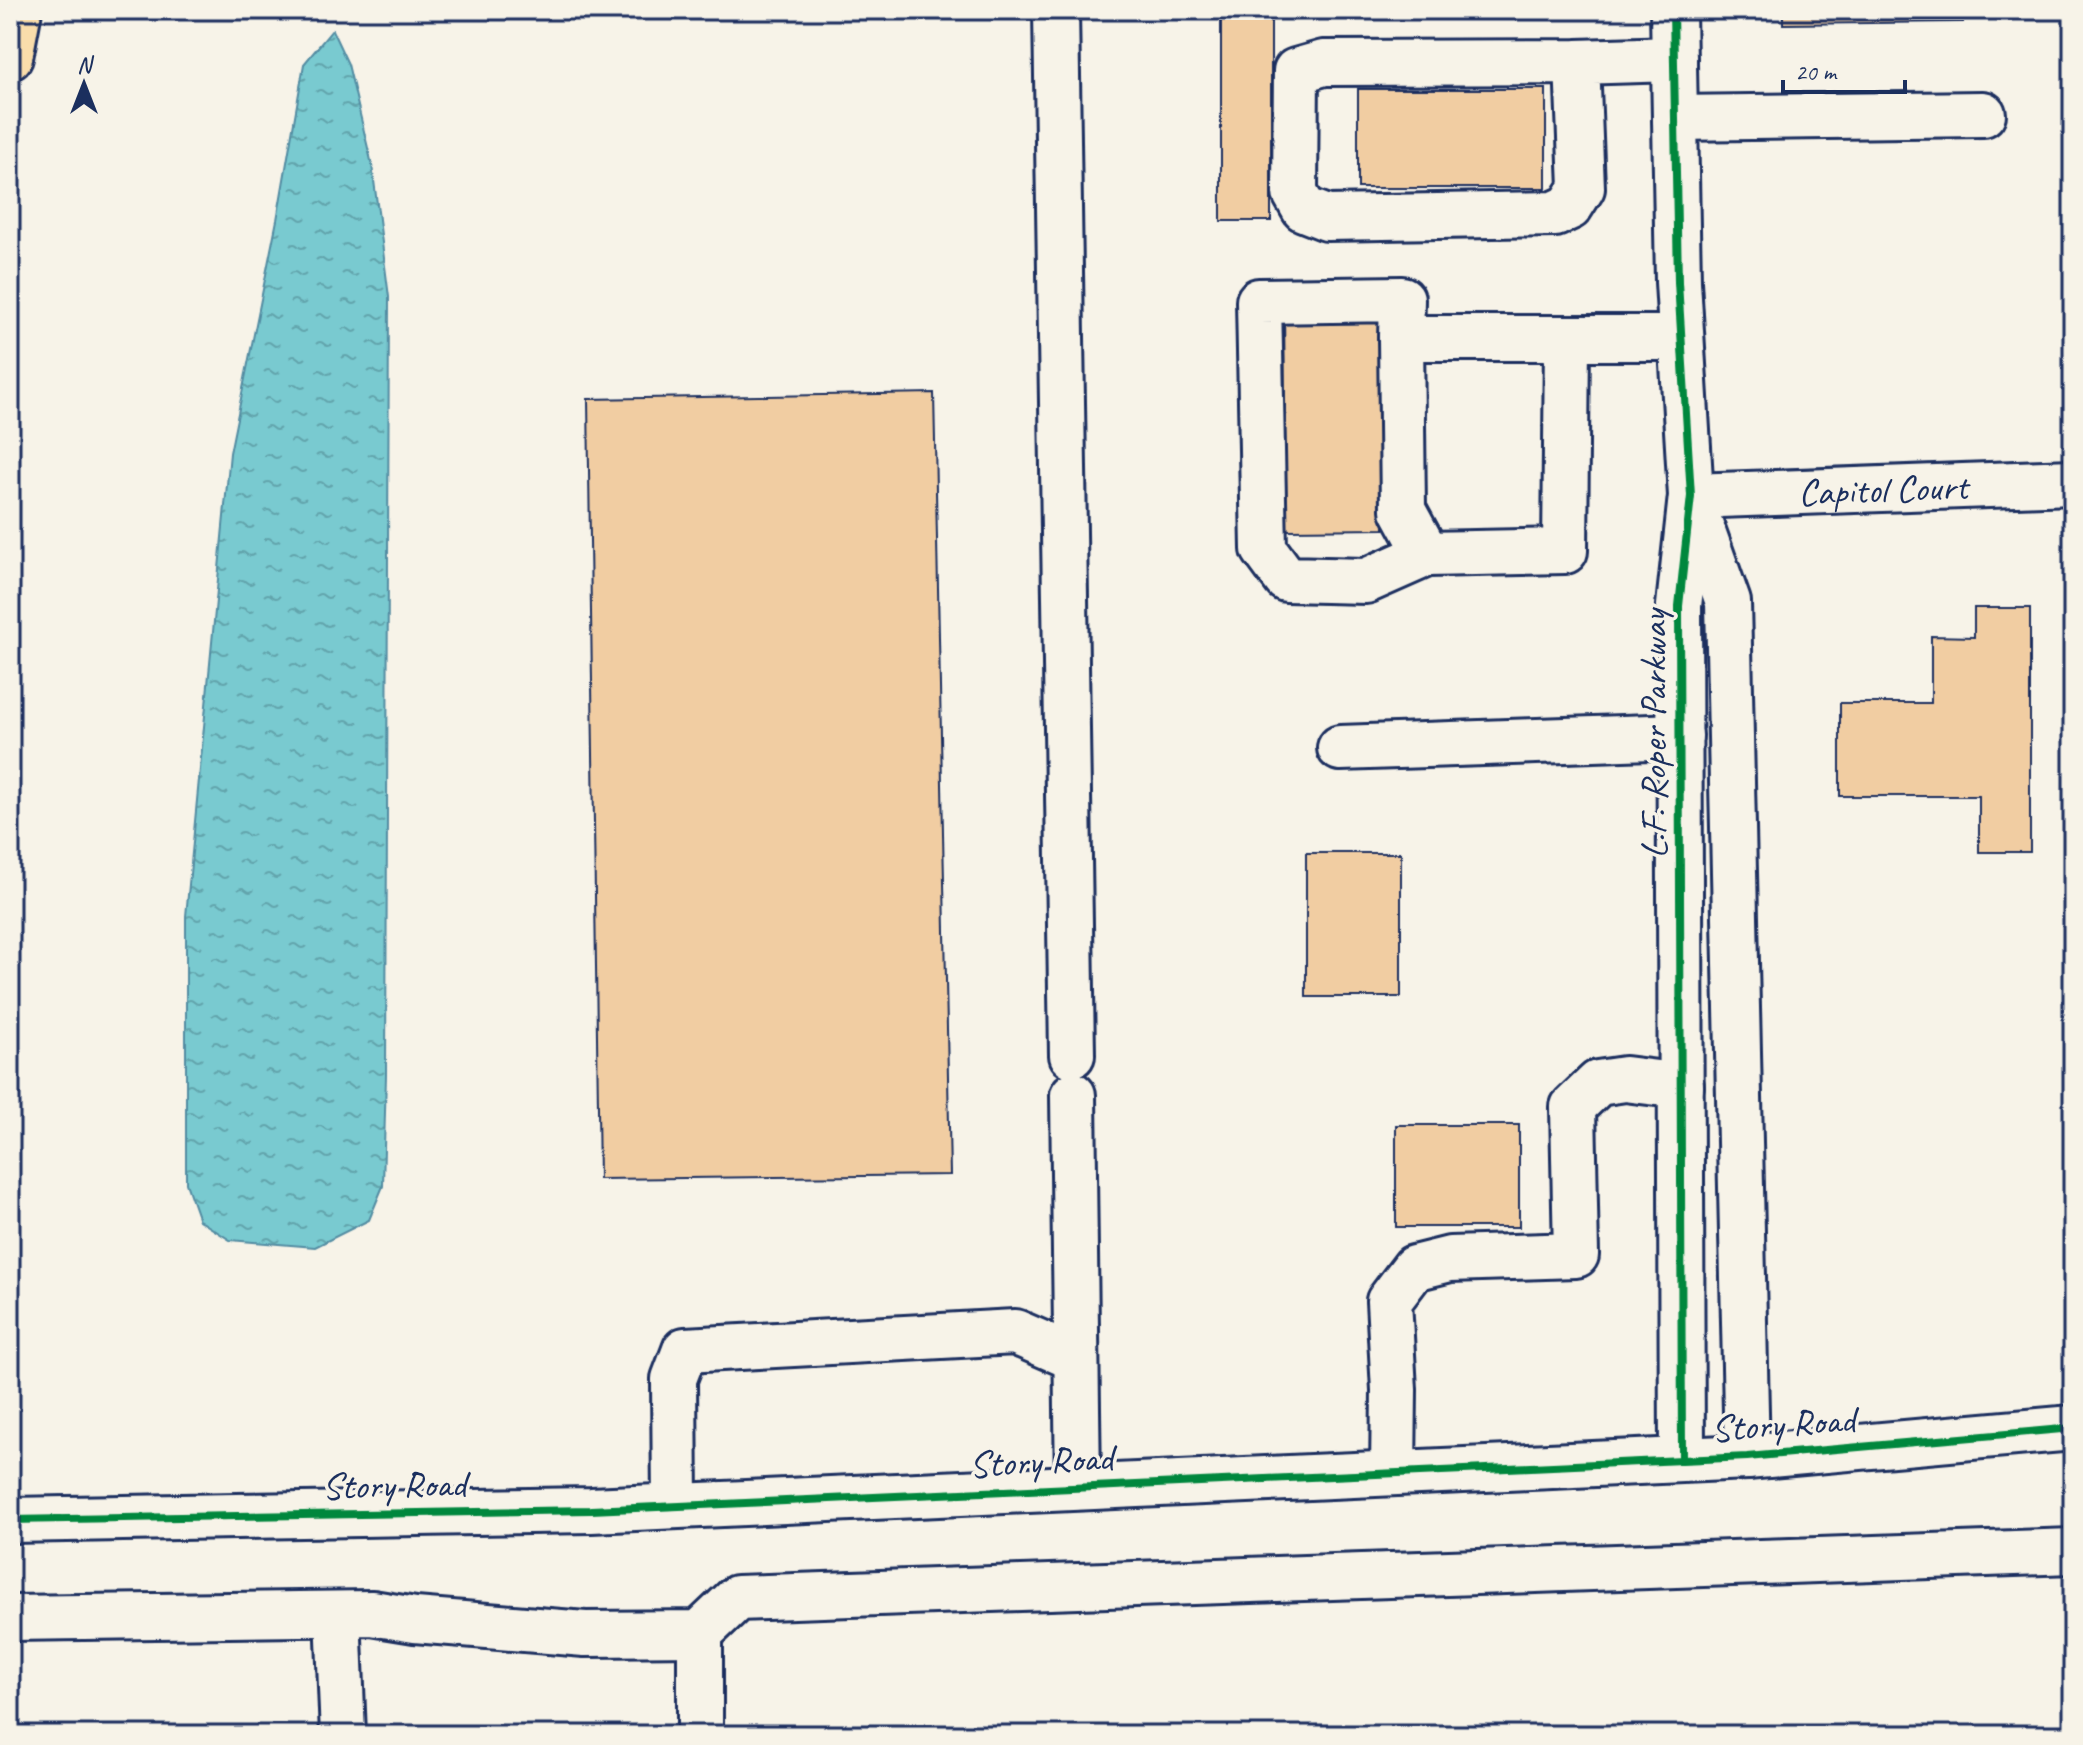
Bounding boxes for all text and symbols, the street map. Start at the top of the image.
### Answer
north arrow [44,44,124,124]
scale bar [1783,44,1905,94]
text: N [77,51,94,79]
text: 20 m [1795,57,1838,87]
street label: Capitol Court [1797,462,1972,516]
street label: L.F. Roper Parkway [1630,606,1677,859]
street label: Story Road [1710,1395,1862,1452]
street label: Story Road [968,1433,1120,1488]
street label: Story Road [322,1460,472,1510]

